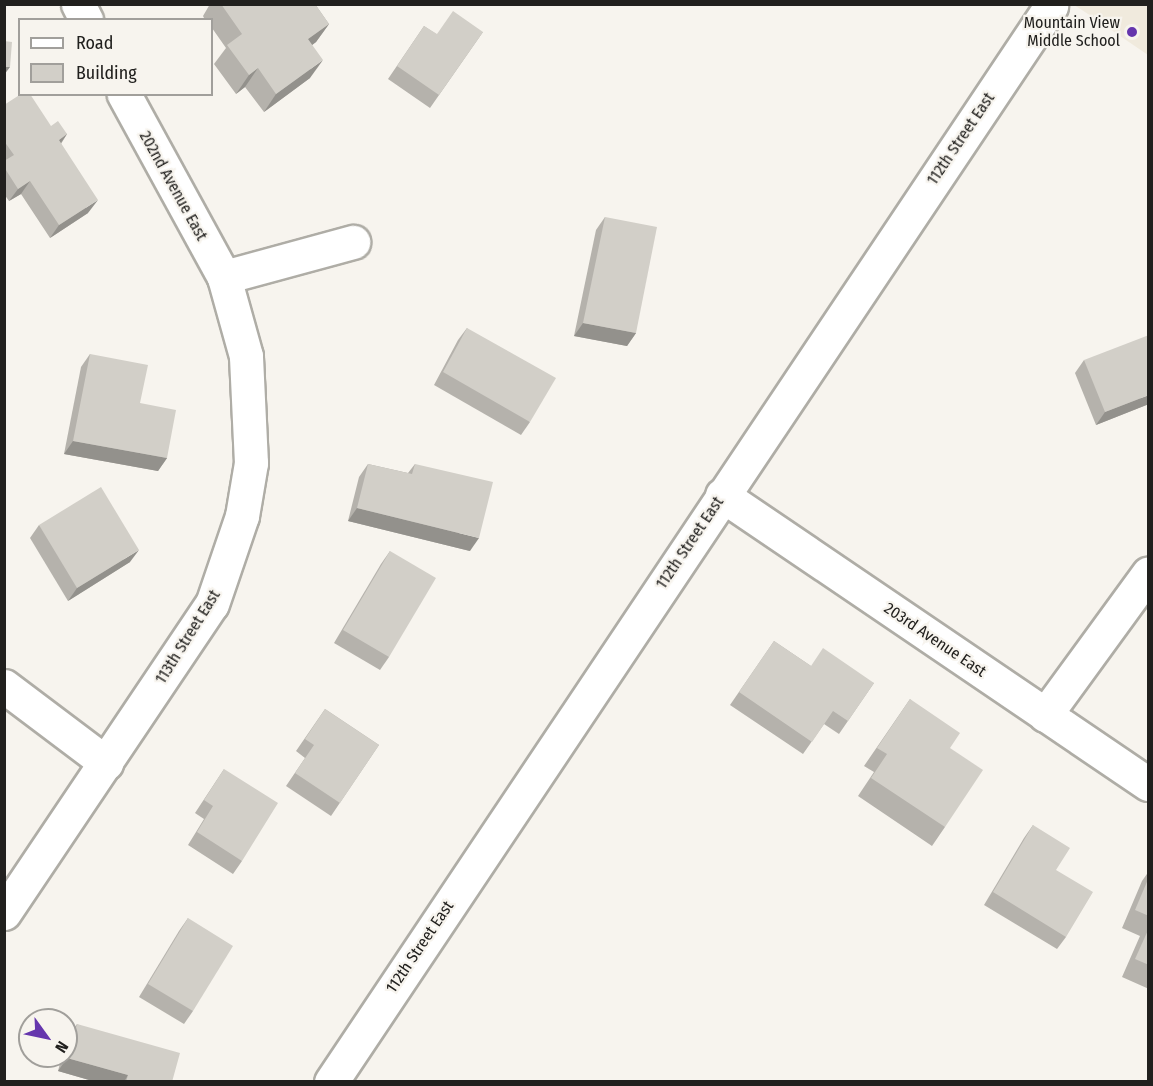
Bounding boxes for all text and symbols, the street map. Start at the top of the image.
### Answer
place label: Mountain View Middle School [1024,13,1120,51]
legend [18,18,213,96]
marker: Mountain View Middle School [1125,25,1139,39]
text: Road [76,32,113,54]
text: Building [76,62,137,84]
street label: 112th Street East [923,89,999,189]
street label: 202nd Avenue East [135,128,211,244]
street label: 112th Street East [652,493,728,593]
street label: 113th Street East [151,586,225,688]
street label: 203rd Avenue East [880,599,990,681]
street label: 112th Street East [382,897,458,997]
north arrow [18,1008,78,1068]
text: N [51,1038,72,1056]

